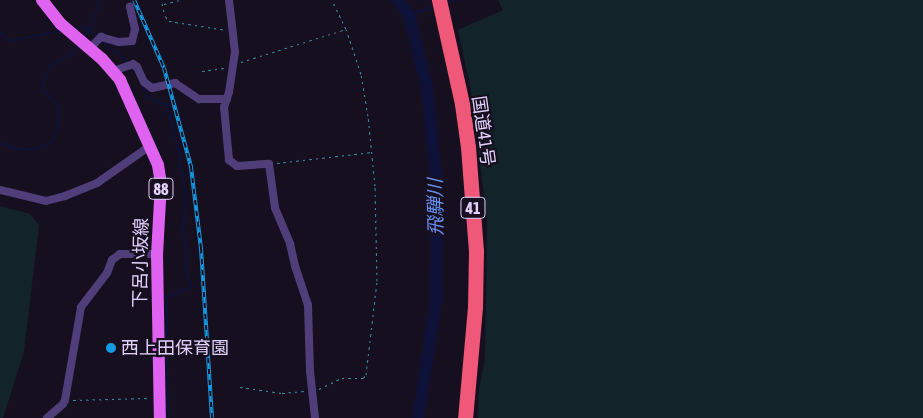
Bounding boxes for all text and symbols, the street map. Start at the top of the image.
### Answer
street label: 国道41号 [467,94,499,168]
road number: 88 [147,175,175,202]
water label: 飛騨川 [424,178,448,236]
road number: 41 [459,194,487,222]
street label: 下呂小坂線 [129,218,153,308]
place label: 西上田保育園 [121,337,229,359]
marker: 西上田保育園 [105,342,117,354]

